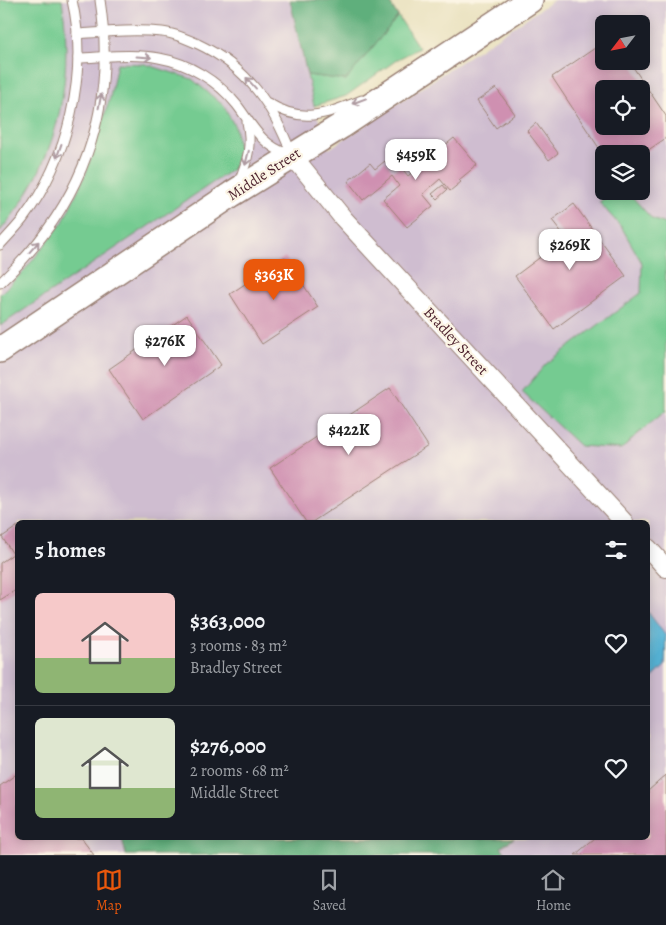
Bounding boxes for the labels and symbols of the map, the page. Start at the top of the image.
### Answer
north arrow [595,15,650,70]
one-way arrow [136,52,152,61]
one-way arrow [245,76,257,89]
one-way arrow [96,94,106,110]
one-way arrow [352,97,367,106]
pin: $459K [381,138,451,181]
one-way arrow [54,143,63,158]
street label: Middle Street [224,143,304,205]
one-way arrow [242,149,251,165]
pin: $269K [535,228,605,271]
one-way arrow [28,241,39,254]
pin: $363K [239,258,309,301]
street label: Bradley Street [419,303,493,379]
pin: $276K [130,324,200,367]
pin: $422K [314,414,384,456]

